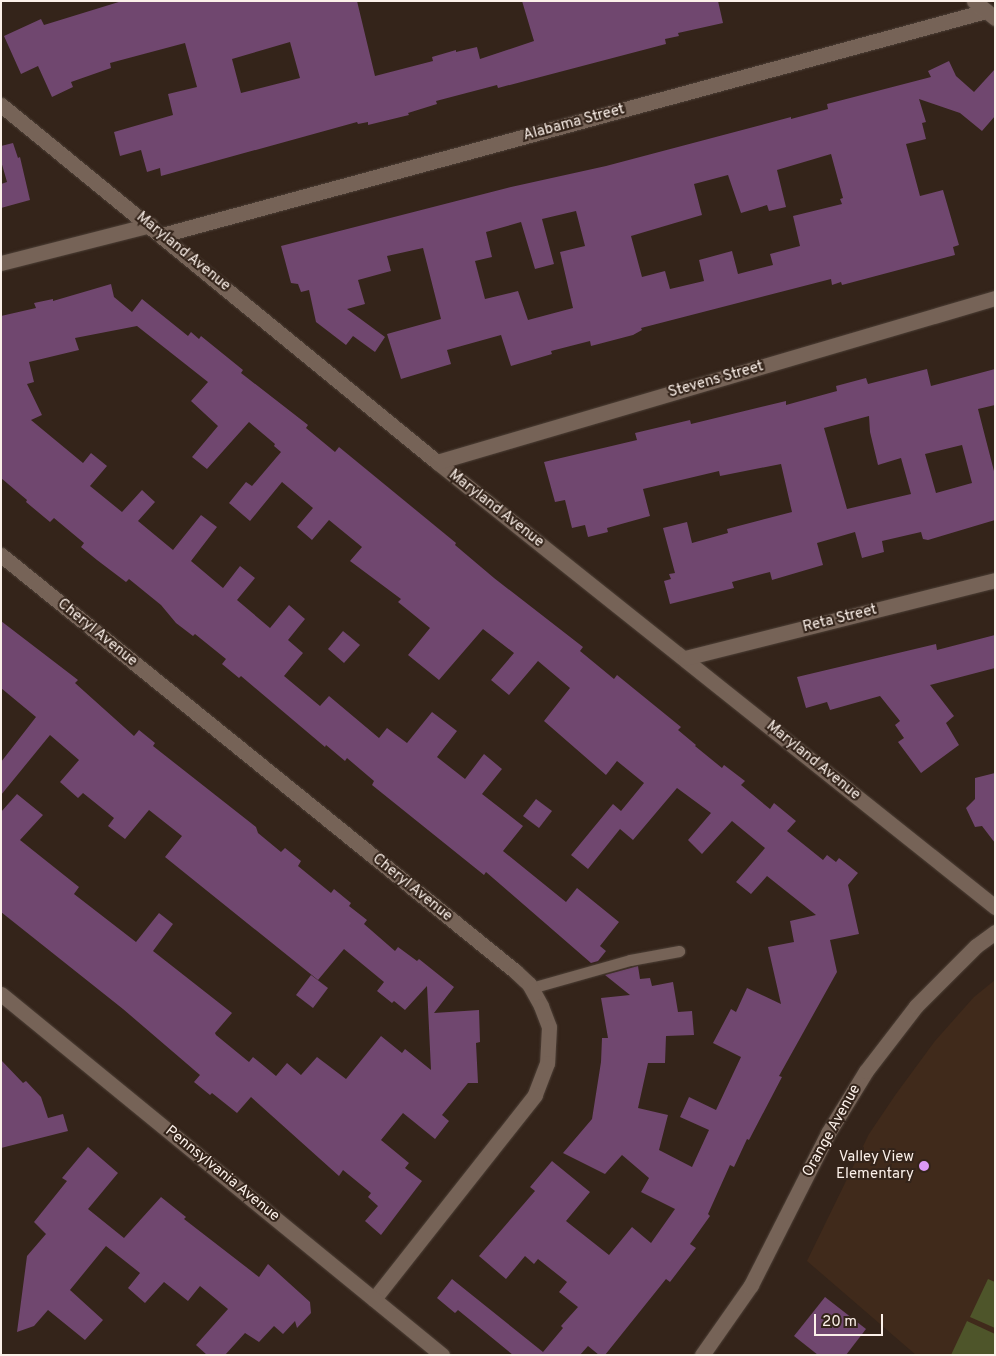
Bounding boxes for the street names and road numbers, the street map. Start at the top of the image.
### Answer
street label: Alabama Street [521,101,627,145]
street label: Maryland Avenue [132,208,234,296]
street label: Stevens Street [666,358,766,402]
street label: Maryland Avenue [445,466,547,552]
street label: Cheryl Avenue [53,595,141,671]
street label: Reta Street [801,601,879,637]
street label: Maryland Avenue [762,717,864,805]
street label: Cheryl Avenue [368,850,456,926]
street label: Orange Avenue [799,1081,865,1181]
street label: Pennsylvania Avenue [161,1122,283,1226]

